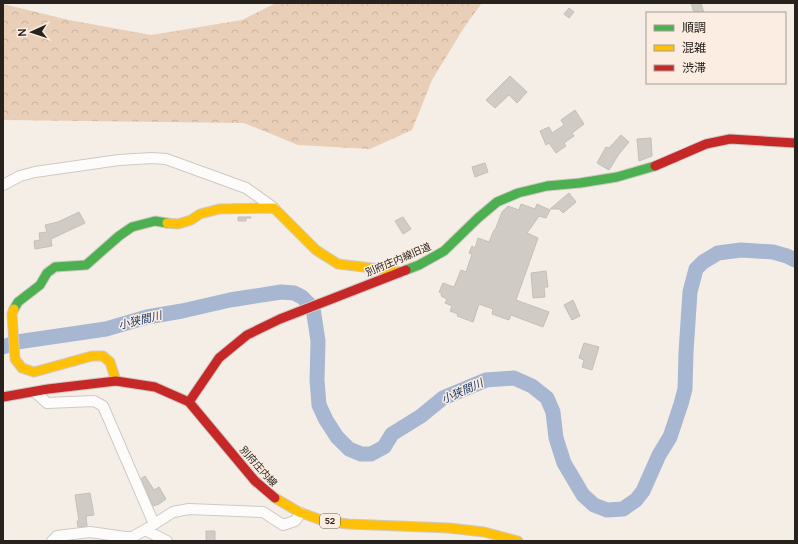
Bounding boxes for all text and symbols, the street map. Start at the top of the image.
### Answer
north arrow [12,12,52,52]
legend [646,12,786,84]
text: 順調 [682,19,706,36]
text: N [14,28,29,37]
text: 混雑 [682,39,706,56]
text: 渋滞 [682,59,706,76]
street label: 別府庄内線旧道 [363,239,433,279]
water label: 小狭間川 [117,307,164,332]
water label: 小狭間川 [439,374,486,406]
street label: 別府庄内線 [237,443,281,489]
road number: 52 [320,514,340,528]

